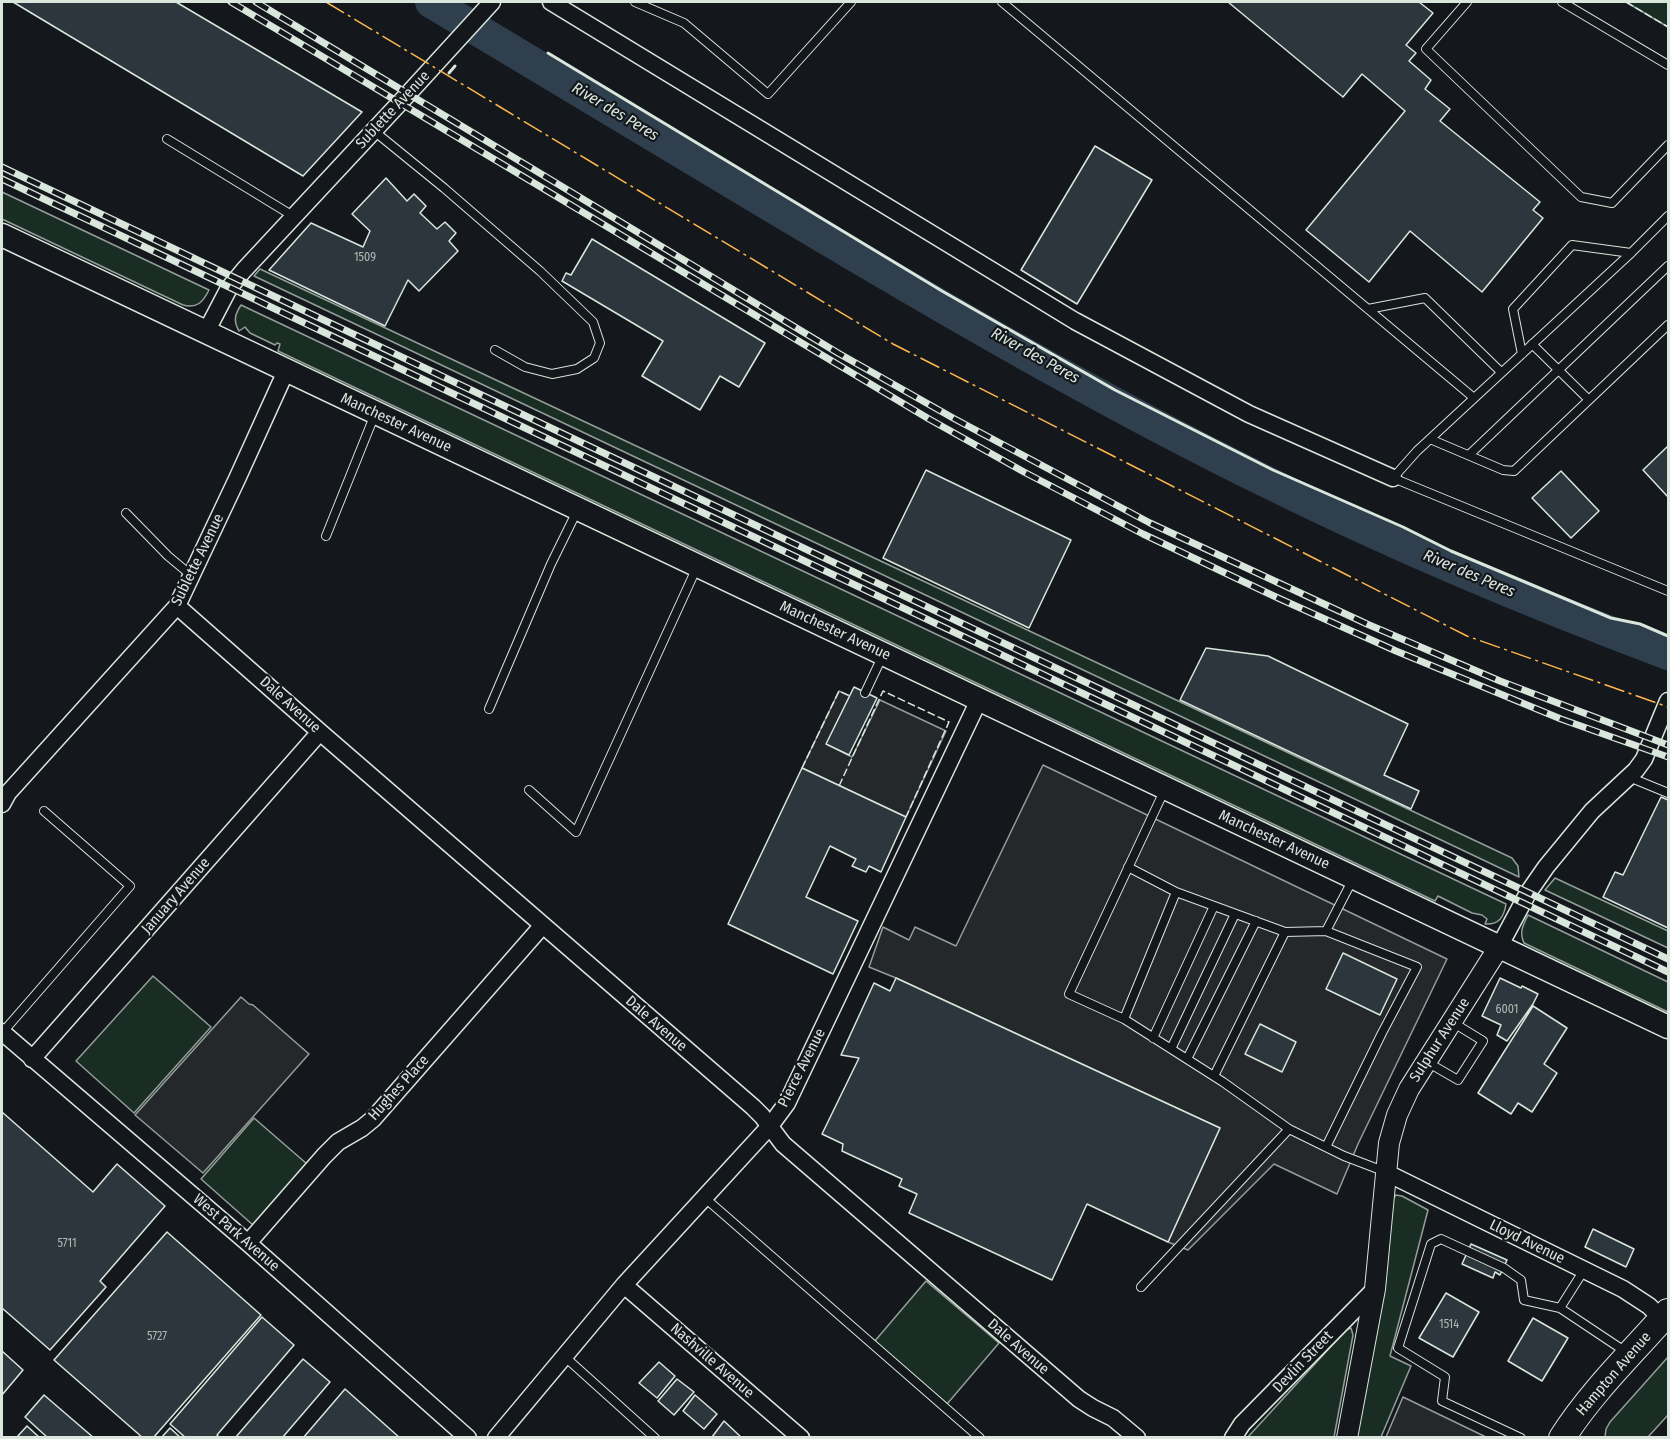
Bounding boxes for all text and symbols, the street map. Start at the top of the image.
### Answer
street label: Sublette Avenue [352,67,434,153]
water label: River des Peres [568,79,662,145]
house number: 1509 [354,251,376,265]
water label: River des Peres [988,324,1082,388]
street label: Manchester Avenue [338,389,454,457]
street label: Sublette Avenue [168,511,228,609]
water label: River des Peres [1420,546,1518,602]
street label: Manchester Avenue [777,597,893,665]
street label: Dale Avenue [256,673,324,737]
street label: Manchester Avenue [1216,806,1332,874]
street label: January Avenue [138,854,214,938]
street label: Dale Avenue [622,992,690,1056]
street label: Sulphur Avenue [1406,995,1474,1085]
house number: 6001 [1496,1003,1518,1017]
street label: Pierce Avenue [774,1026,830,1110]
street label: Hughes Place [365,1052,433,1124]
street label: West Park Avenue [189,1191,283,1275]
street label: Lloyd Avenue [1486,1216,1568,1268]
house number: 5711 [57,1237,77,1251]
street label: Dale Avenue [984,1315,1052,1379]
house number: 1514 [1439,1318,1459,1332]
street label: Nashville Avenue [667,1320,757,1402]
street label: Devlin Street [1269,1327,1337,1397]
street label: Hampton Avenue [1573,1328,1655,1420]
house number: 5727 [147,1330,167,1344]

